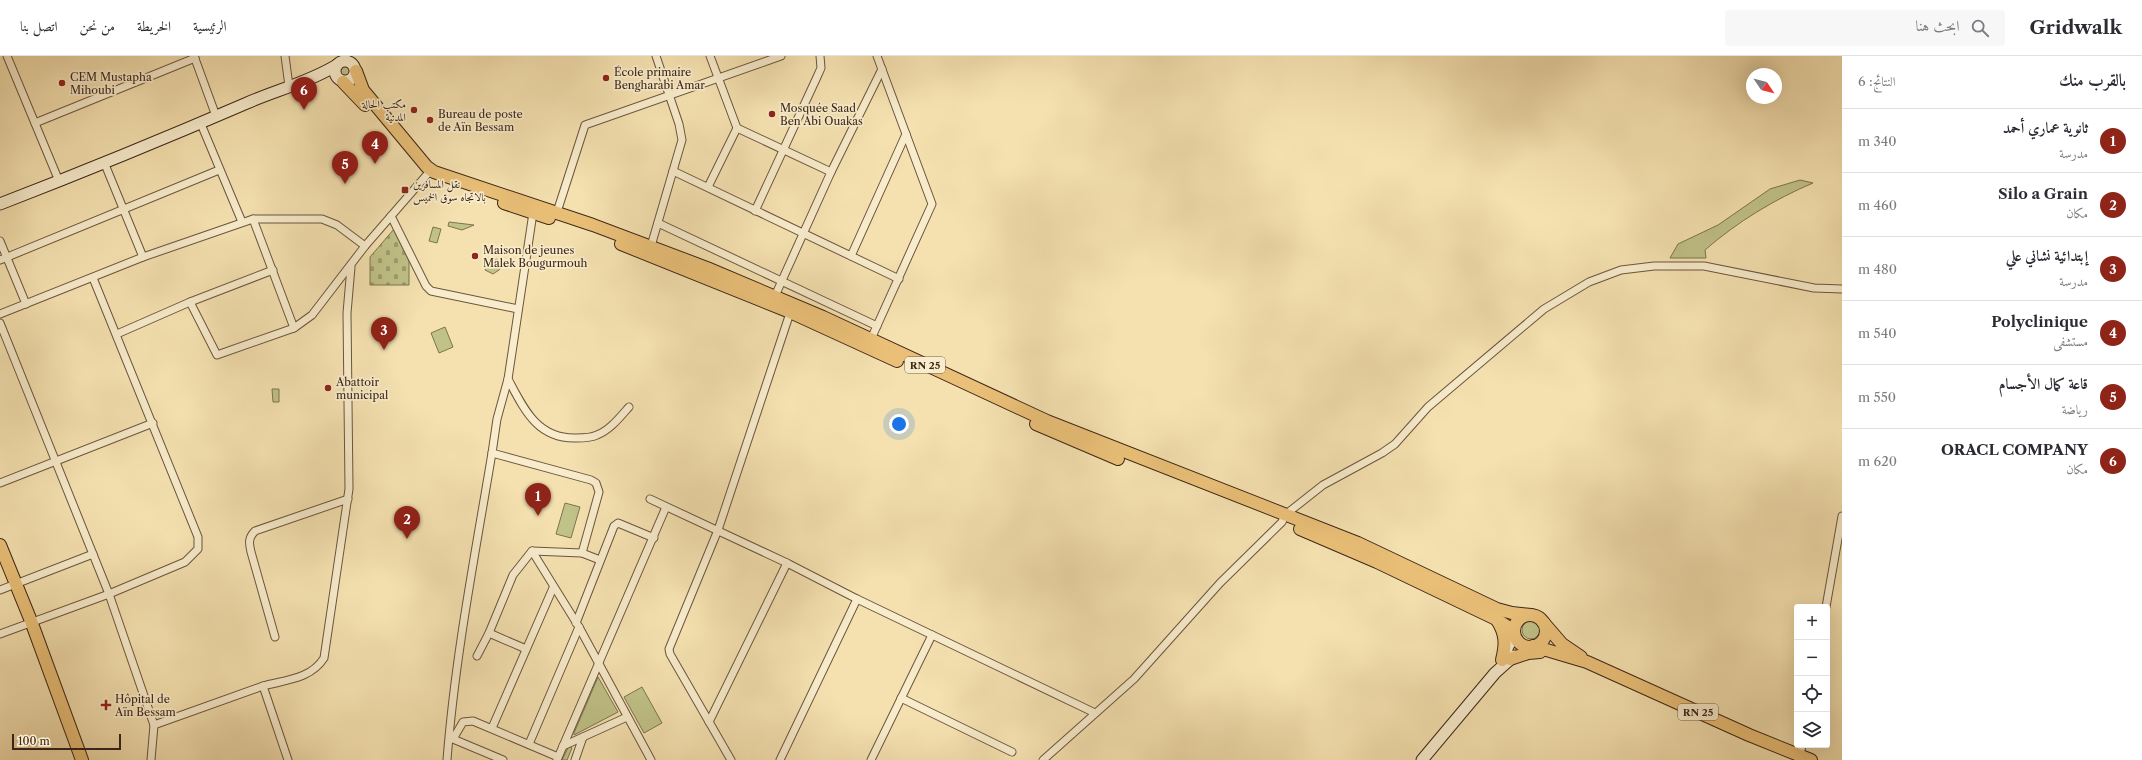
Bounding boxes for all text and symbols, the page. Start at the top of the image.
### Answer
search box [1725,10,2005,46]
text: ابحث هنا [1915,16,1959,35]
text: Gridwalk [2029,16,2122,39]
text: اتصل بنا [20,17,58,35]
text: من نحن [80,17,115,35]
text: الخريطة [137,17,171,35]
text: الرئيسية [193,17,227,35]
icon: search [1969,17,1991,39]
place label: École primaire Bengharabi Amar [614,65,705,92]
north arrow [1746,68,1782,104]
place label: CEM Mustapha Mihoubi [70,70,152,97]
text: بالقرب منك [2059,70,2126,90]
marker: École primaire Bengharabi Amar [601,73,611,83]
text: النتائج: 6 [1858,73,1896,89]
pin: 6 [291,77,317,110]
marker: CEM Mustapha Mihoubi [57,78,67,88]
place label: مكتب الحالة المدنية [361,97,406,124]
place label: Mosquée Saad Ben Abi Ouakas [780,101,863,128]
marker: مكتب الحالة المدنية [409,105,419,115]
place label: Bureau de poste de Aïn Bessam [438,107,523,134]
marker: Mosquée Saad Ben Abi Ouakas [767,109,777,119]
marker: Bureau de poste de Aïn Bessam [425,115,435,125]
text: ثانوية عماري أحمد [2003,118,2088,137]
pin: 4 [362,131,388,164]
text: 340 m [1858,133,1897,149]
text: 1 [2110,133,2116,149]
text: مدرسة [2059,145,2088,161]
pin: 5 [332,151,358,184]
place label: نقل المسافرين بالاتجاه سوق الخميس [413,177,486,205]
text: Silo a Grain [1998,184,2088,203]
marker: نقل المسافرين بالاتجاه سوق الخميس [400,185,410,195]
text: 460 m [1858,197,1897,213]
text: 2 [2109,197,2117,213]
text: مكان [2066,205,2088,221]
place label: Maison de jeunes Malek Bougurmouh [483,243,587,270]
text: إبتدائية نشاني علي [2006,246,2088,265]
marker: Maison de jeunes Malek Bougurmouh [470,251,480,261]
text: 480 m [1858,261,1897,277]
text: 3 [2109,261,2117,277]
text: مدرسة [2059,273,2088,289]
text: Polyclinique [1991,312,2088,331]
pin: 3 [371,317,397,350]
text: 540 m [1858,325,1896,341]
text: 4 [2109,325,2117,341]
text: مستشفى [2053,333,2088,349]
road number: RN 25 [905,357,945,373]
text: قاعة كمال الأجسام [1999,374,2088,393]
place label: Abattoir municipal [335,375,389,402]
marker: Abattoir municipal [323,383,333,393]
text: 550 m [1858,389,1896,405]
text: 5 [2109,389,2117,405]
text: رياضة [2062,401,2088,417]
your location [889,414,909,434]
text: ORACL COMPANY [1941,440,2088,459]
text: 620 m [1858,453,1897,469]
text: 6 [2109,453,2117,469]
text: مكان [2066,461,2088,477]
pin: 1 [525,483,551,516]
pin: 2 [394,506,420,539]
map controls [1794,604,1830,748]
button: + [1794,604,1830,640]
button: − [1794,640,1830,676]
button: locate [1794,676,1830,712]
place label: Hôpital de Aïn Bessam [114,692,177,719]
marker: Hôpital de Aïn Bessam [100,699,112,711]
road number: RN 25 [1678,704,1718,720]
button: layers [1794,712,1830,748]
scale bar [12,732,121,751]
text: 100 m [18,734,50,748]

